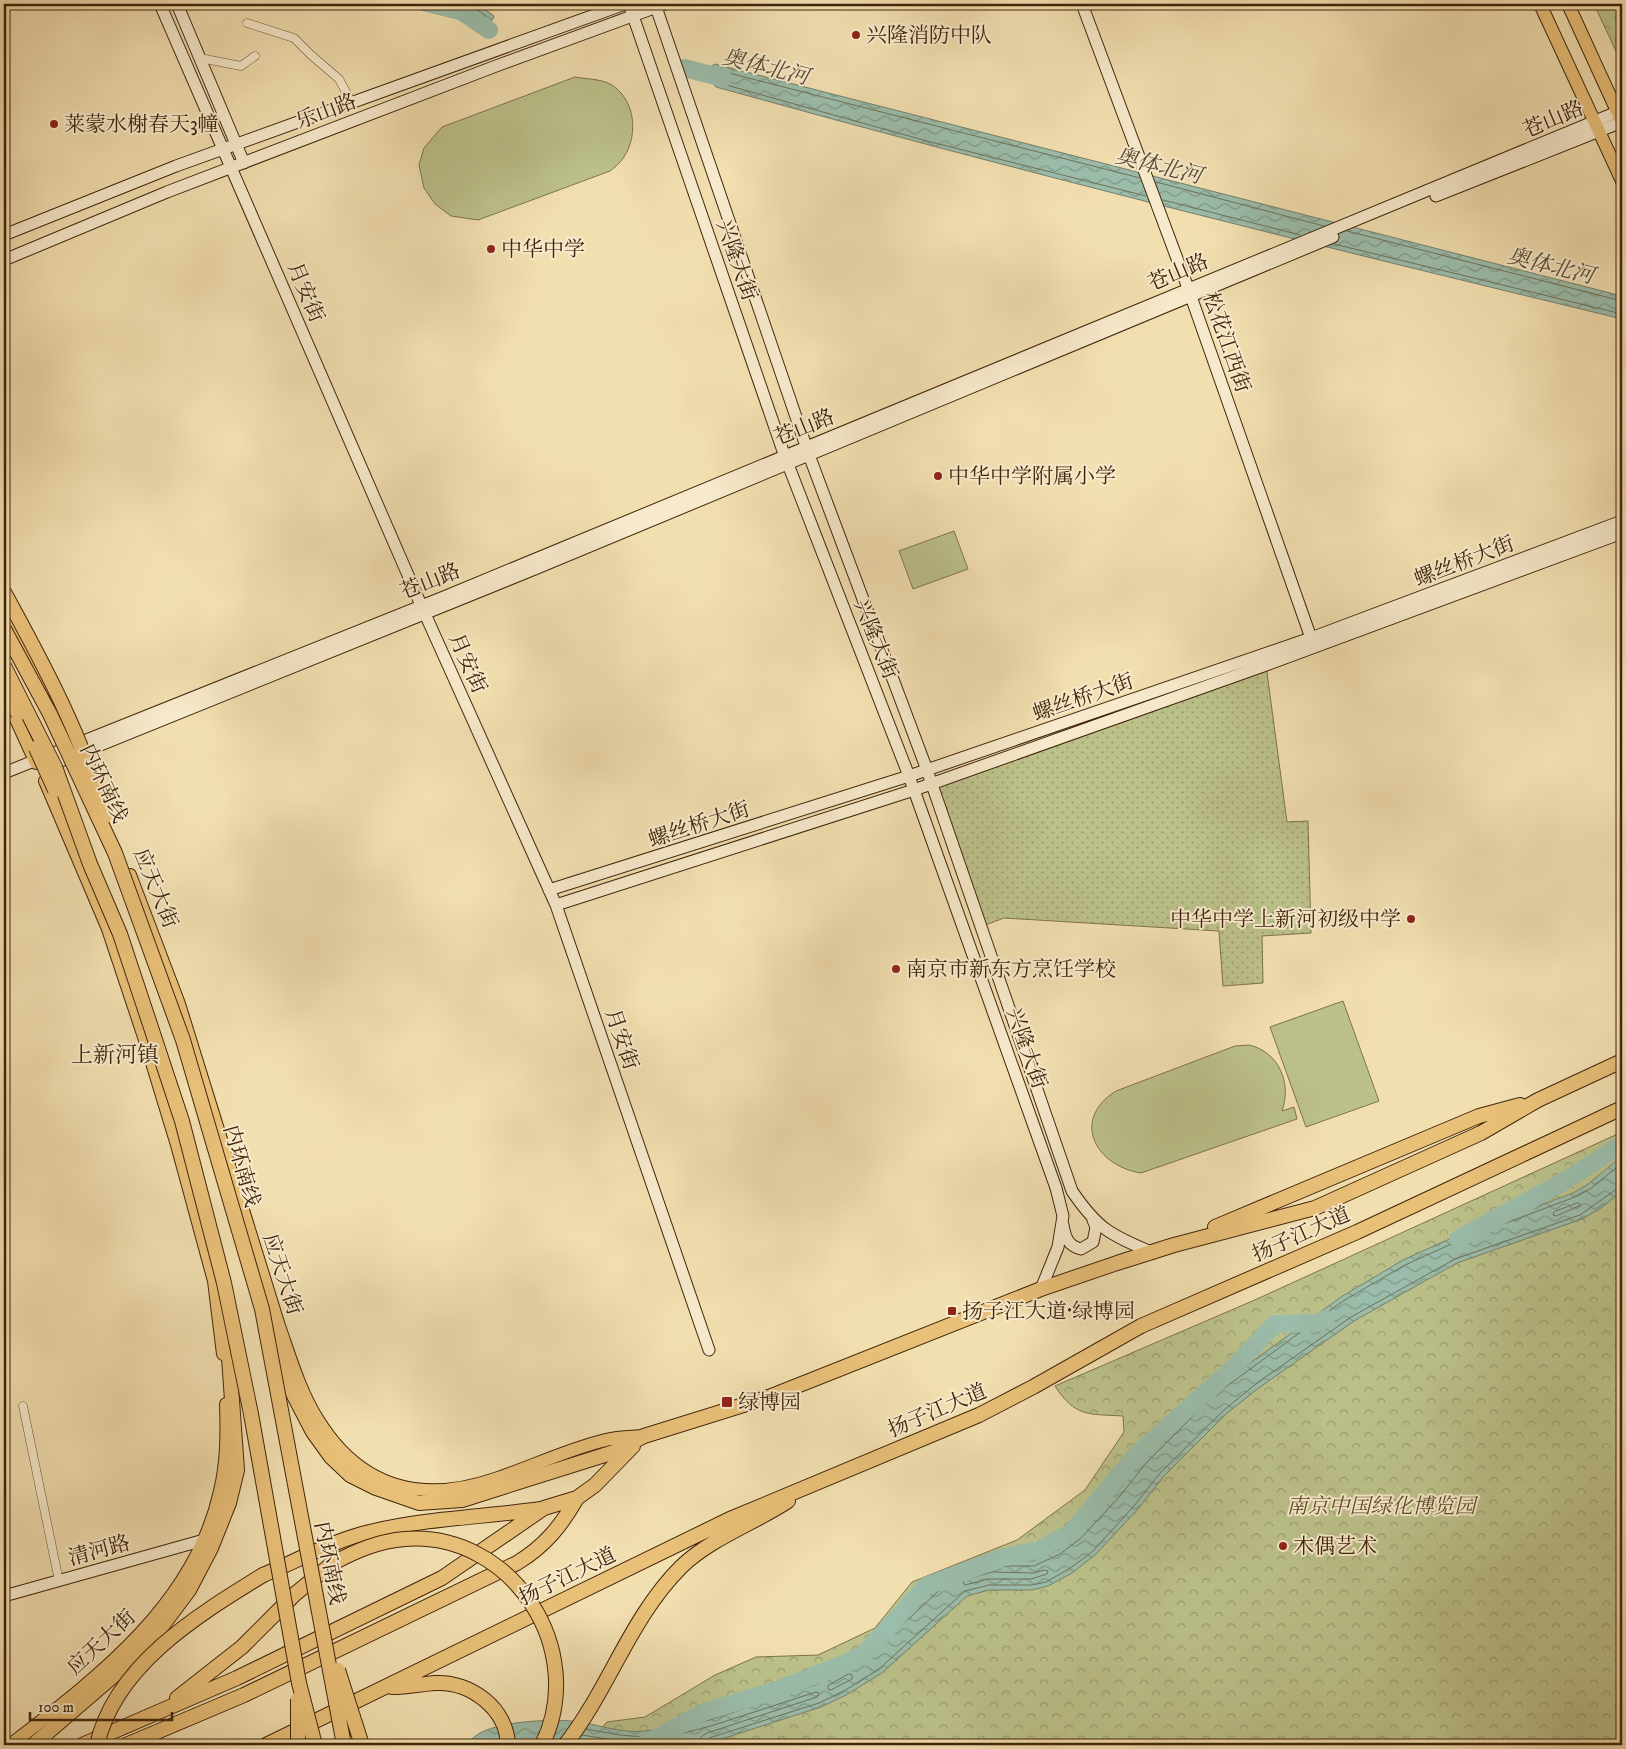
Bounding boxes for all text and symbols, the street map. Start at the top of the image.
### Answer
place label: 兴隆消防中队 [866,23,992,49]
marker: 兴隆消防中队 [850,29,862,41]
water label: 奥体北河 [720,44,815,92]
street label: 乐山路 [292,89,360,135]
street label: 苍山路 [1519,96,1587,144]
place label: 莱蒙水榭春天3幢 [64,112,219,138]
marker: 莱蒙水榭春天3幢 [48,118,60,130]
water label: 奥体北河 [1113,143,1208,191]
street label: 兴隆大街 [710,216,762,304]
place label: 中华中学 [501,237,585,263]
marker: 中华中学 [485,243,497,255]
water label: 奥体北河 [1505,243,1600,291]
street label: 苍山路 [1144,249,1212,297]
street label: 月安街 [281,258,329,326]
street label: 松花江西街 [1197,288,1255,396]
street label: 苍山路 [770,404,838,452]
place label: 中华中学附属小学 [948,464,1116,490]
marker: 中华中学附属小学 [932,470,944,482]
street label: 螺丝桥大街 [1411,531,1518,593]
street label: 苍山路 [396,558,464,606]
street label: 兴隆大街 [847,596,903,683]
street label: 月安街 [442,629,492,697]
street label: 螺丝桥大街 [1029,669,1137,727]
street label: 内环南线 [74,740,133,827]
street label: 螺丝桥大街 [645,796,753,854]
street label: 应天大街 [127,845,183,932]
place label: 中华中学上新河初级中学 [1170,907,1401,933]
marker: 中华中学上新河初级中学 [1405,913,1417,925]
place label: 南京市新东方烹饪学校 [906,957,1116,983]
marker: 南京市新东方烹饪学校 [890,963,902,975]
street label: 兴隆大街 [1000,1004,1052,1092]
street label: 月安街 [599,1005,644,1073]
district label: 上新河镇 [71,1042,159,1069]
street label: 内环南线 [217,1122,265,1210]
street label: 扬子江大道 [1248,1202,1355,1268]
street label: 应天大街 [257,1230,307,1318]
place label: 扬子江大道·绿博园 [962,1299,1135,1325]
marker: 扬子江大道·绿博园 [946,1305,958,1317]
street label: 扬子江大道 [884,1378,991,1443]
place label: 绿博园 [738,1390,801,1416]
marker: 绿博园 [720,1395,734,1409]
park label: 南京中国绿化博览园 [1287,1494,1478,1520]
street label: 内环南线 [308,1519,350,1607]
street label: 清河路 [65,1530,133,1572]
place label: 木偶艺术 [1293,1534,1377,1560]
marker: 木偶艺术 [1277,1540,1289,1552]
street label: 扬子江大道 [515,1542,620,1612]
street label: 应天大街 [62,1605,141,1681]
scale bar [30,1689,172,1721]
text: 100 m [38,1698,74,1717]

